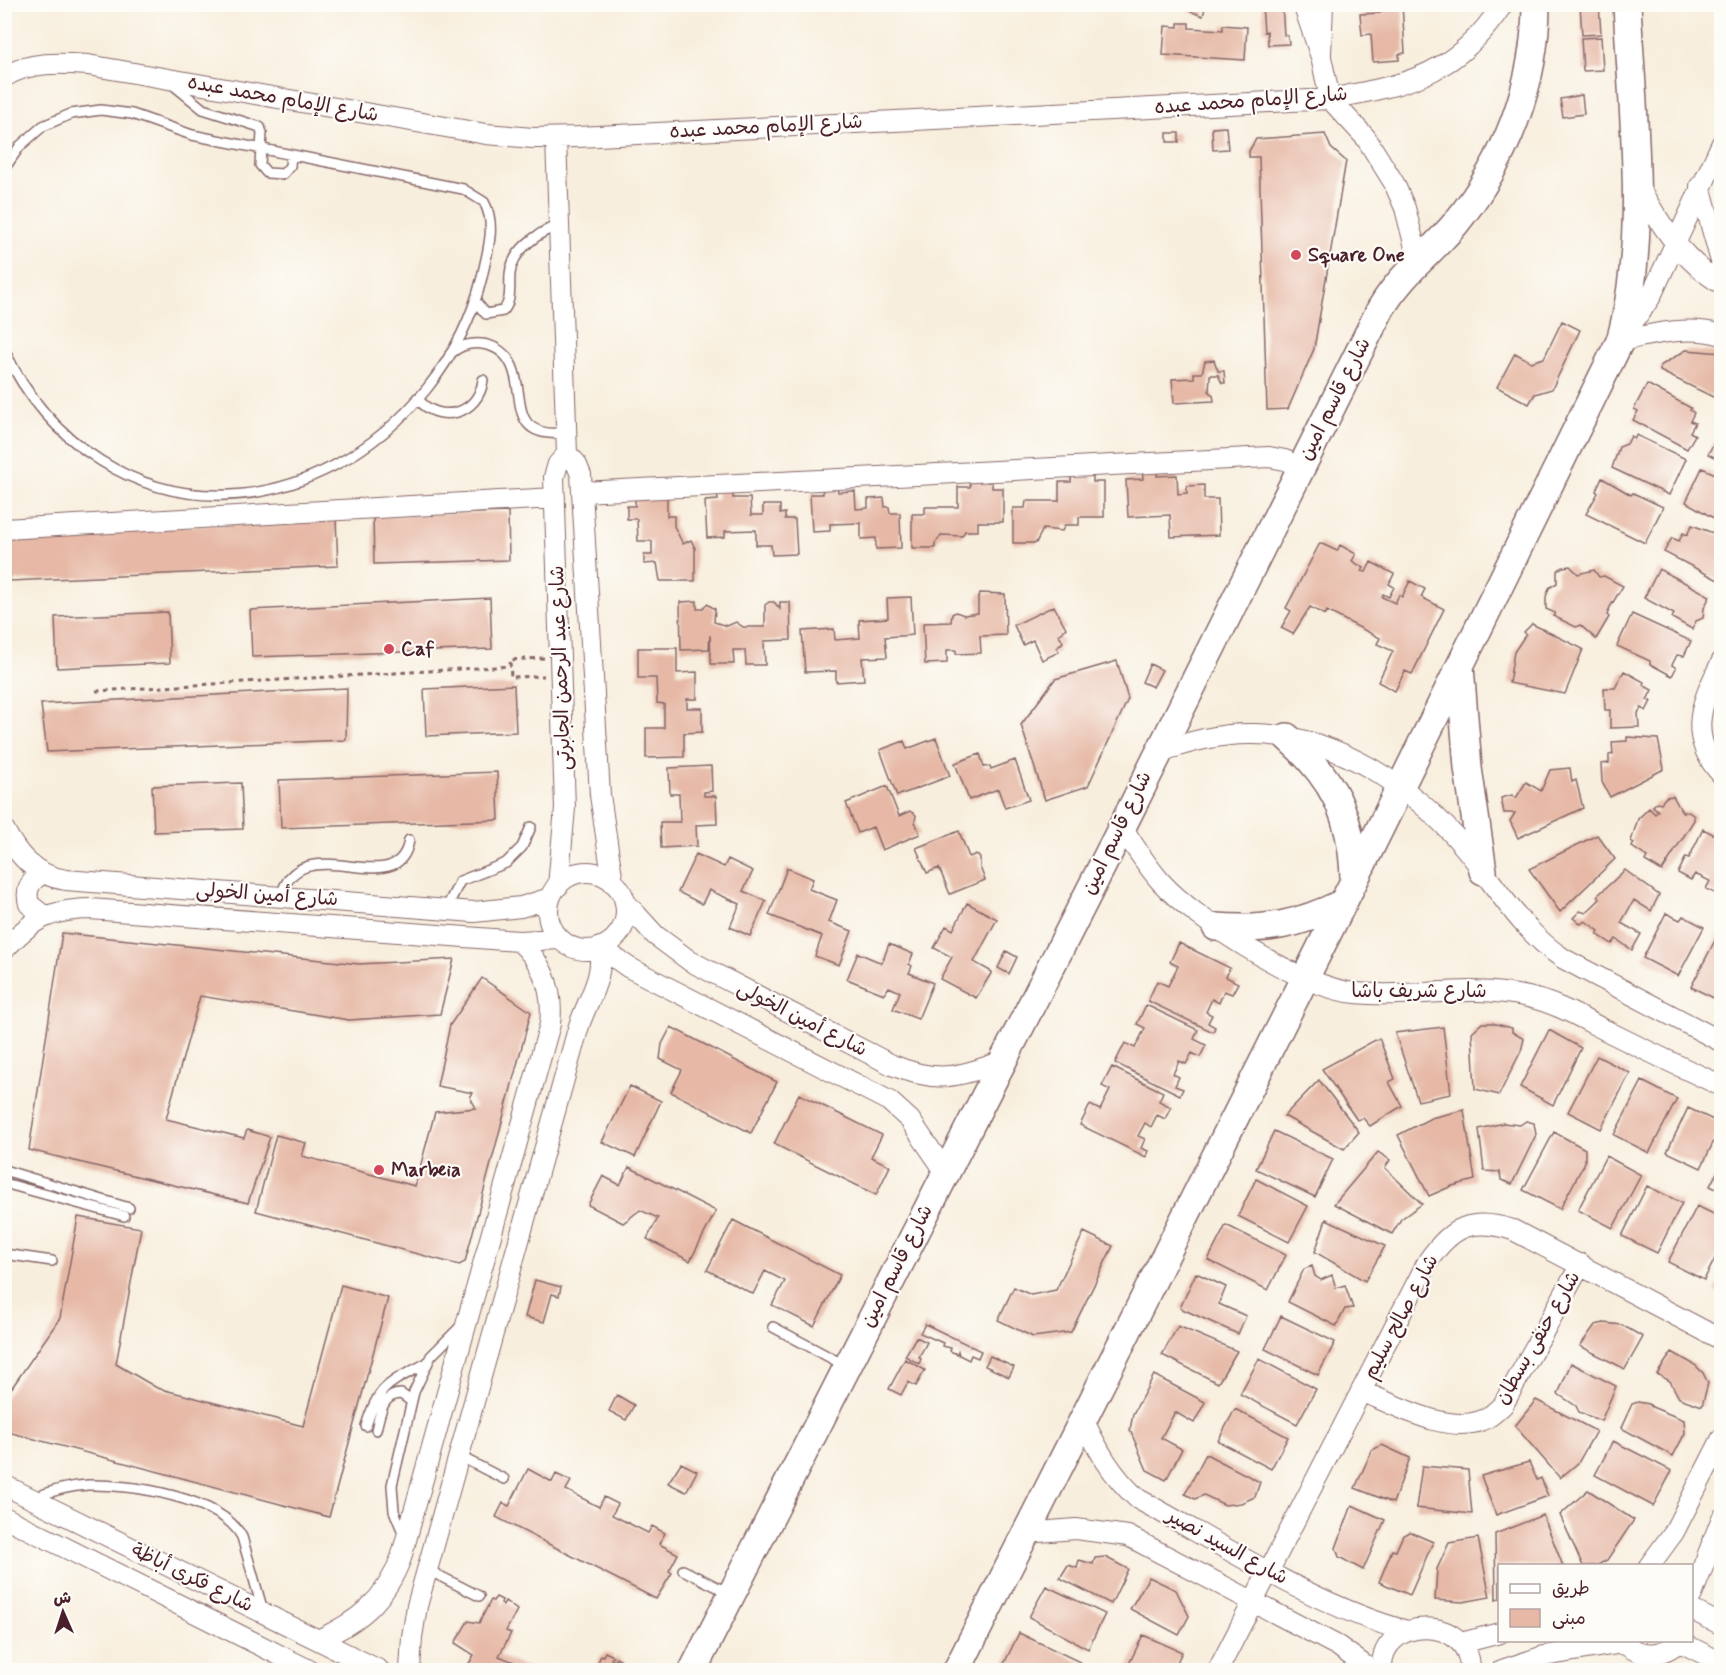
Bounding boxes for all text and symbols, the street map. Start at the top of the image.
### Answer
street label: شارع الإمام محمد عبده [185,69,381,129]
street label: شارع الإمام محمد عبده [1154,81,1348,121]
street label: شارع الإمام محمد عبده [669,108,863,146]
place label: Square One [1308,242,1405,269]
marker: Square One [1289,248,1303,262]
street label: شارع قاسم امين [1292,333,1378,465]
street label: شارع عبد الرحمن الجابرتى [544,565,578,771]
place label: Caf [401,636,434,663]
marker: Caf [382,642,396,656]
street label: شارع قاسم امين [1075,767,1159,899]
street label: شارع أمين الخولى [195,877,339,913]
street label: شارع أمين الخولى [732,975,872,1063]
street label: شارع شريف باشا [1351,978,1487,1005]
place label: Marbeia [391,1157,461,1184]
marker: Marbeia [372,1163,386,1177]
street label: شارع قاسم امين [854,1200,940,1332]
street label: شارع صالح سليم [1357,1250,1445,1384]
street label: شارع حنفى بسطان [1489,1266,1587,1410]
street label: شارع السيد نصير [1160,1501,1293,1592]
street label: شارع فكرى أباظة [127,1537,257,1619]
legend [1498,1564,1693,1642]
text: طريق [1552,1577,1590,1601]
north arrow [33,1582,93,1642]
text: ش [53,1588,72,1609]
text: مبنى [1552,1607,1586,1631]

